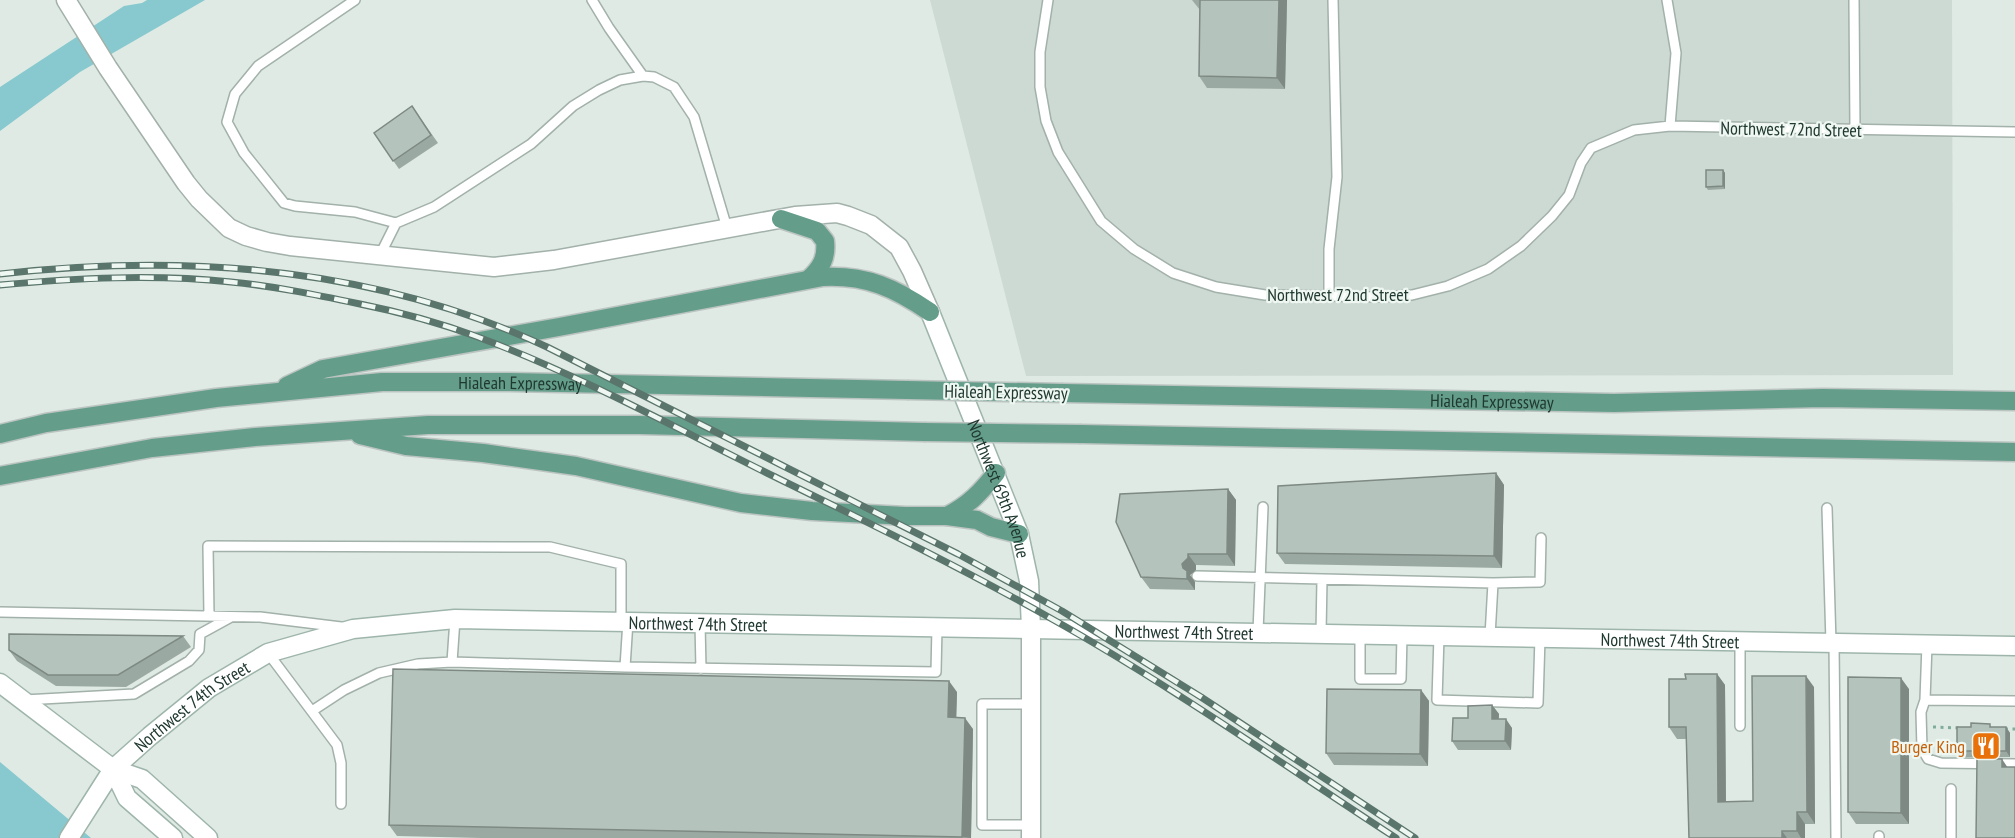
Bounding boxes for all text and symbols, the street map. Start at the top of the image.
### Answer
street label: Northwest 72nd Street [1720,116,1862,142]
street label: Northwest 72nd Street [1267,283,1409,306]
street label: Hialeah Expressway [458,370,582,395]
street label: Hialeah Expressway [944,379,1068,405]
street label: Hialeah Expressway [1430,388,1554,413]
street label: Northwest 69th Avenue [963,416,1035,560]
street label: Northwest 74th Street [629,611,768,636]
street label: Northwest 74th Street [1114,619,1254,644]
street label: Northwest 74th Street [1600,627,1740,653]
street label: Northwest 74th Street [129,655,254,756]
restaurant icon: Burger King [1970,730,2002,762]
place label: Burger King [1891,735,1965,758]

